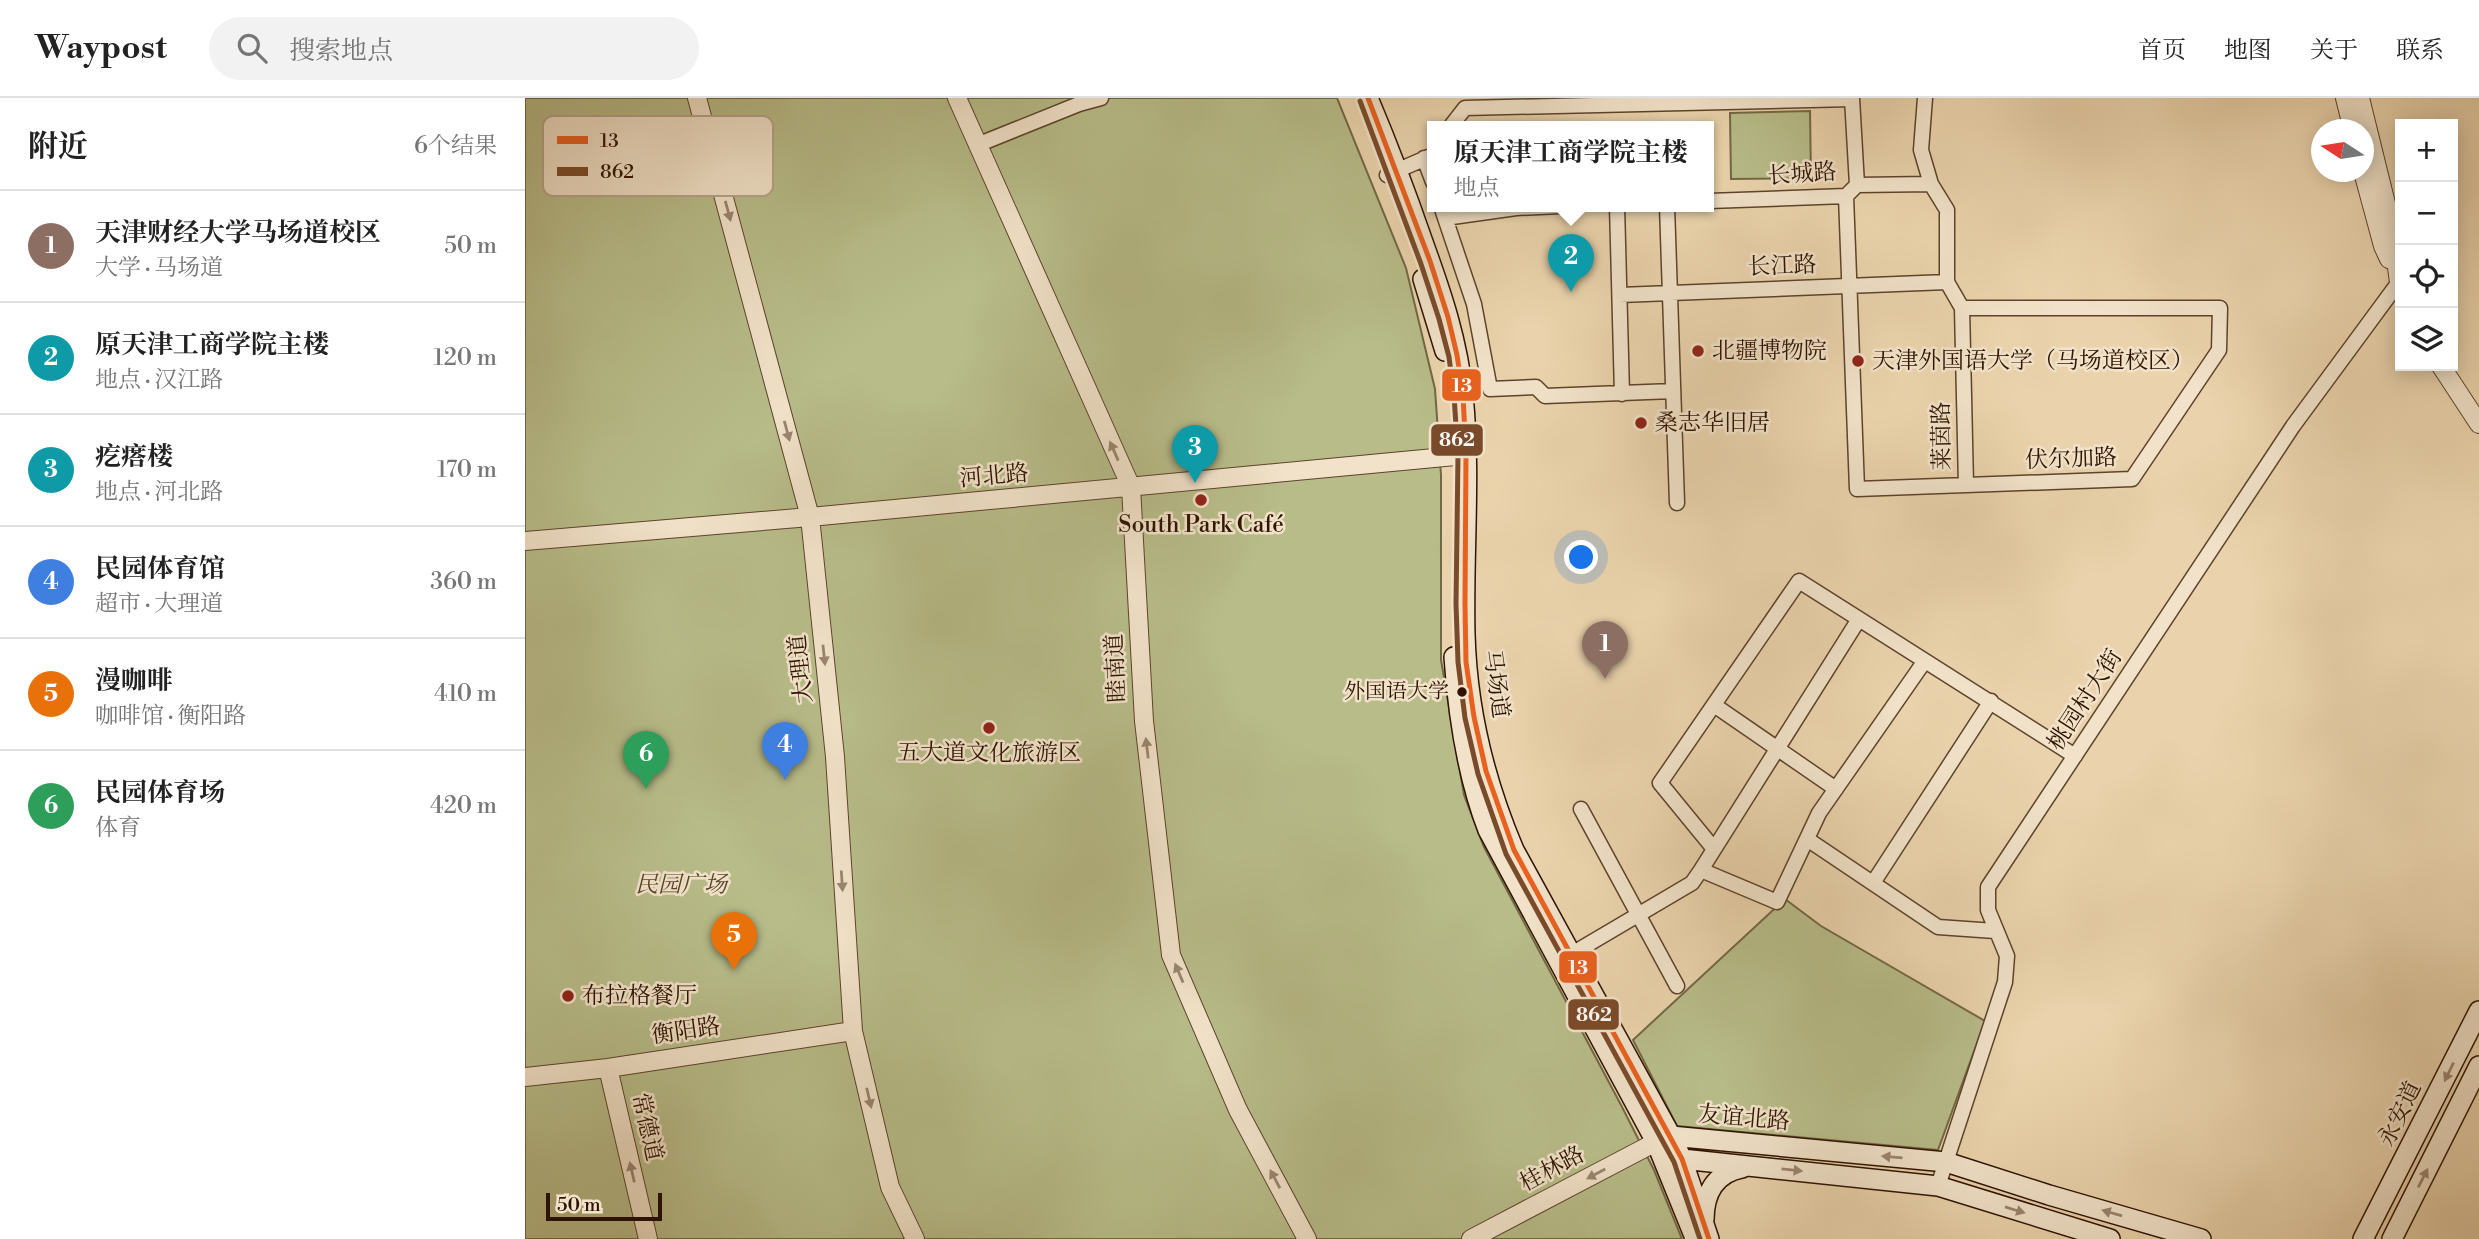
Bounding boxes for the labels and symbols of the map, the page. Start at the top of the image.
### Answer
legend [543,116,773,196]
north arrow [2311,119,2374,182]
text: 13 [600,129,619,153]
street label: 长城路 [1767,158,1837,190]
text: 862 [600,160,634,184]
one-way arrow [723,201,733,222]
pin: 2 [1548,234,1594,292]
street label: 长江路 [1747,251,1817,281]
place label: 北疆博物院 [1712,337,1827,365]
marker: 北疆博物院 [1690,343,1706,359]
place label: 天津外国语大学（马场道校区） [1872,347,2194,375]
marker: 天津外国语大学（马场道校区） [1850,353,1866,369]
line badge: 13 [1441,368,1482,402]
text: 13 [1452,374,1472,398]
street label: 莱茵路 [1927,401,1957,471]
place label: 桑志华旧居 [1655,409,1770,437]
marker: 桑志华旧居 [1633,415,1649,431]
one-way arrow [782,420,793,442]
line badge: 862 [1430,423,1484,457]
pin: 3 [1172,425,1218,483]
text: 862 [1439,428,1475,452]
one-way arrow [1108,441,1119,462]
street label: 伏尔加路 [2025,443,2117,475]
street label: 河北路 [958,459,1030,493]
marker: South Park Café [1193,492,1209,508]
place label: South Park Café [1118,511,1284,539]
your location [1564,540,1598,574]
pin: 1 [1582,621,1628,679]
street label: 大理道 [783,633,819,705]
street label: 睦南道 [1100,633,1132,703]
one-way arrow [819,644,830,666]
street label: 桃园村大街 [2042,644,2128,756]
street label: 马场道 [1477,648,1515,720]
place label: 外国语大学 [1344,679,1449,705]
marker: 外国语大学 [1455,685,1469,699]
marker: 五大道文化旅游区 [981,720,997,736]
pin: 4 [762,722,808,780]
pin: 6 [623,731,669,789]
one-way arrow [1141,737,1152,759]
place label: 五大道文化旅游区 [897,739,1081,767]
park label: 民园广场 [635,871,729,899]
one-way arrow [837,871,848,893]
pin: 5 [711,912,757,970]
line badge: 13 [1558,950,1598,984]
text: 13 [1568,956,1588,980]
one-way arrow [1173,963,1185,983]
place label: 布拉格餐厅 [582,982,697,1010]
marker: 布拉格餐厅 [560,988,576,1004]
line badge: 862 [1567,998,1620,1031]
text: 862 [1576,1003,1612,1027]
street label: 衡阳路 [650,1012,722,1050]
one-way arrow [2443,1062,2454,1082]
street label: 永安道 [2372,1077,2428,1151]
one-way arrow [864,1087,875,1109]
street label: 常德道 [626,1090,668,1164]
street label: 友谊北路 [1697,1100,1791,1136]
street label: 桂林路 [1515,1140,1589,1198]
one-way arrow [1881,1151,1903,1162]
one-way arrow [627,1161,638,1183]
one-way arrow [1781,1165,1803,1176]
one-way arrow [1586,1168,1605,1180]
one-way arrow [2417,1168,2428,1188]
one-way arrow [1269,1169,1281,1189]
scale bar [546,1190,661,1222]
one-way arrow [2005,1205,2026,1216]
one-way arrow [2101,1208,2122,1218]

